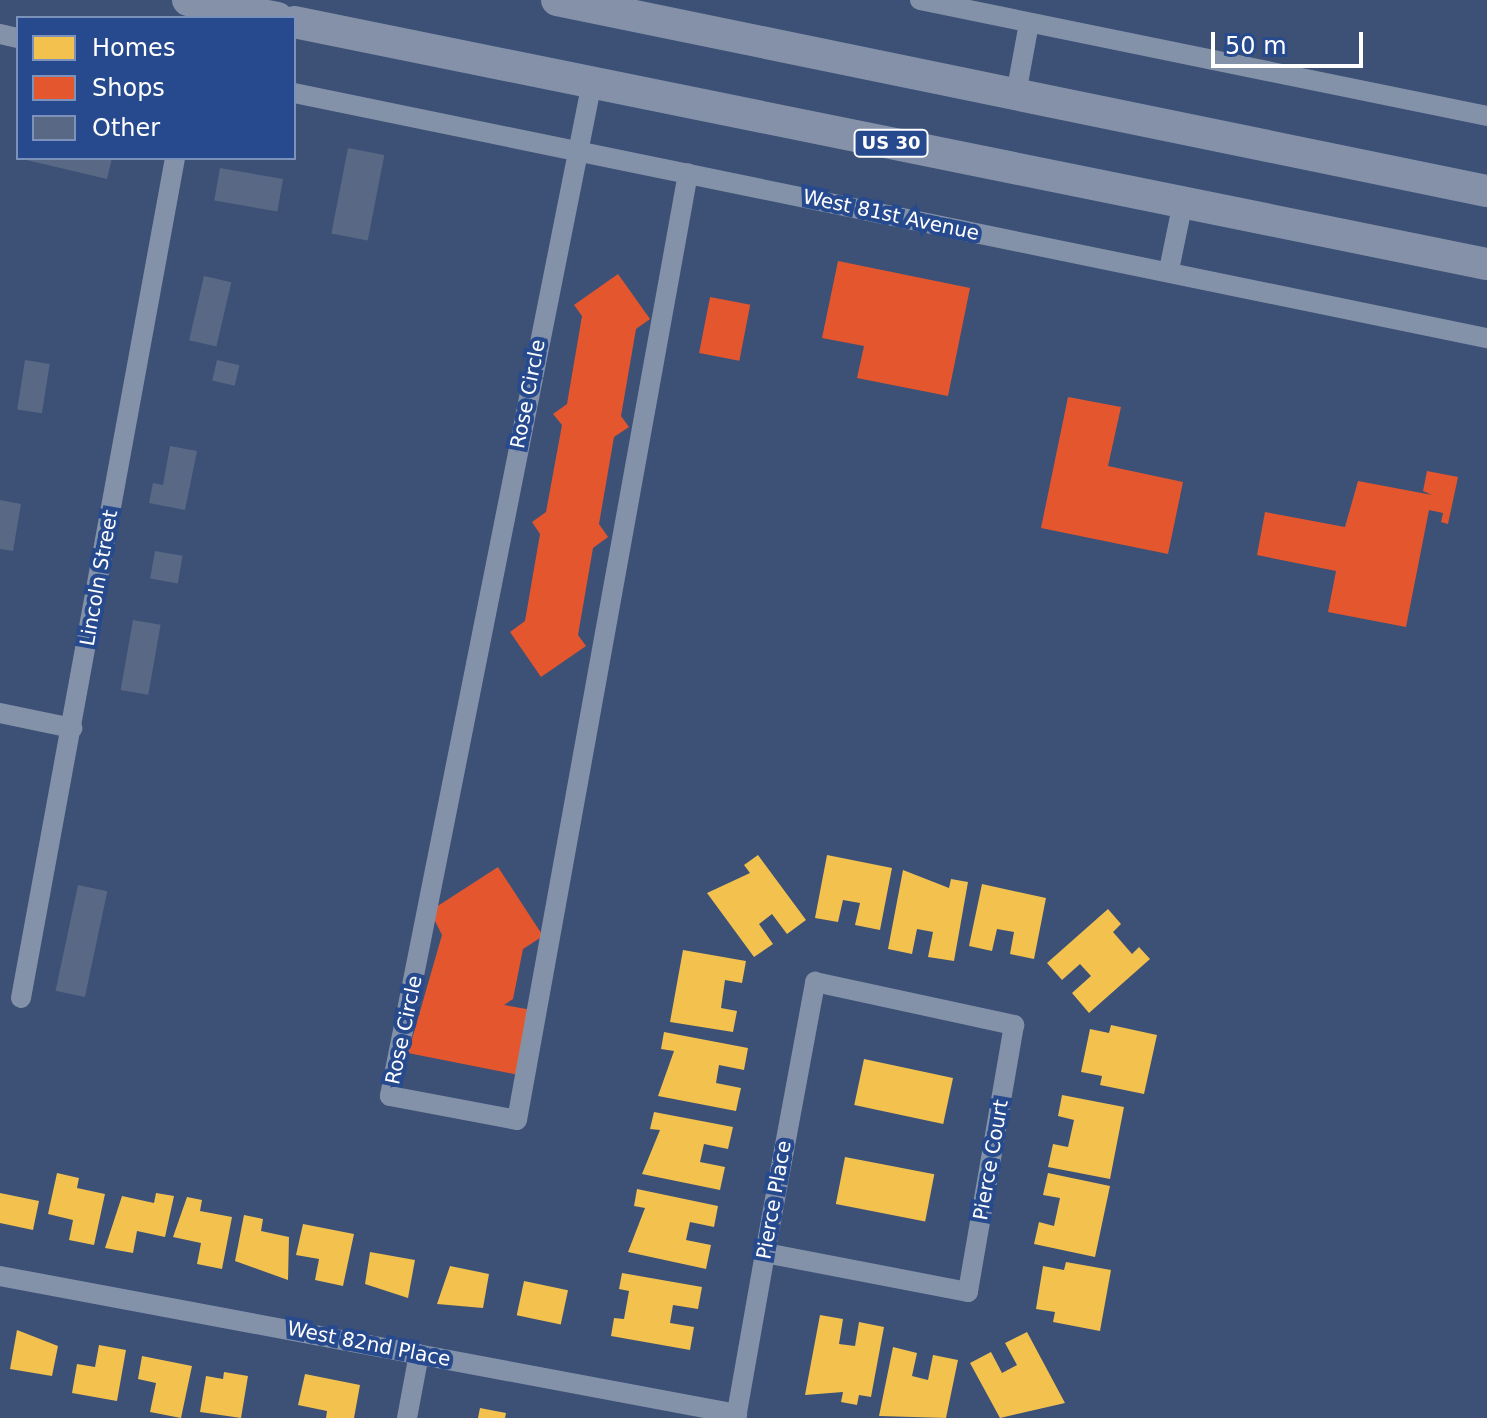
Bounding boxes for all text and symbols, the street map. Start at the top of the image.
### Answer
legend [16,16,296,160]
scale bar [1215,16,1367,66]
text: 50 m [1225,32,1287,60]
text: Homes [92,34,175,62]
text: Shops [92,74,165,102]
text: Other [92,114,160,142]
road number: US 30 [853,129,929,157]
street label: West 81st Avenue [801,185,981,245]
street label: Rose Circle [506,337,550,451]
street label: Lincoln Street [75,508,123,648]
street label: Rose Circle [381,973,427,1087]
street label: Pierce Court [969,1098,1013,1222]
street label: Pierce Place [752,1139,796,1261]
street label: West 82nd Place [285,1316,453,1372]

